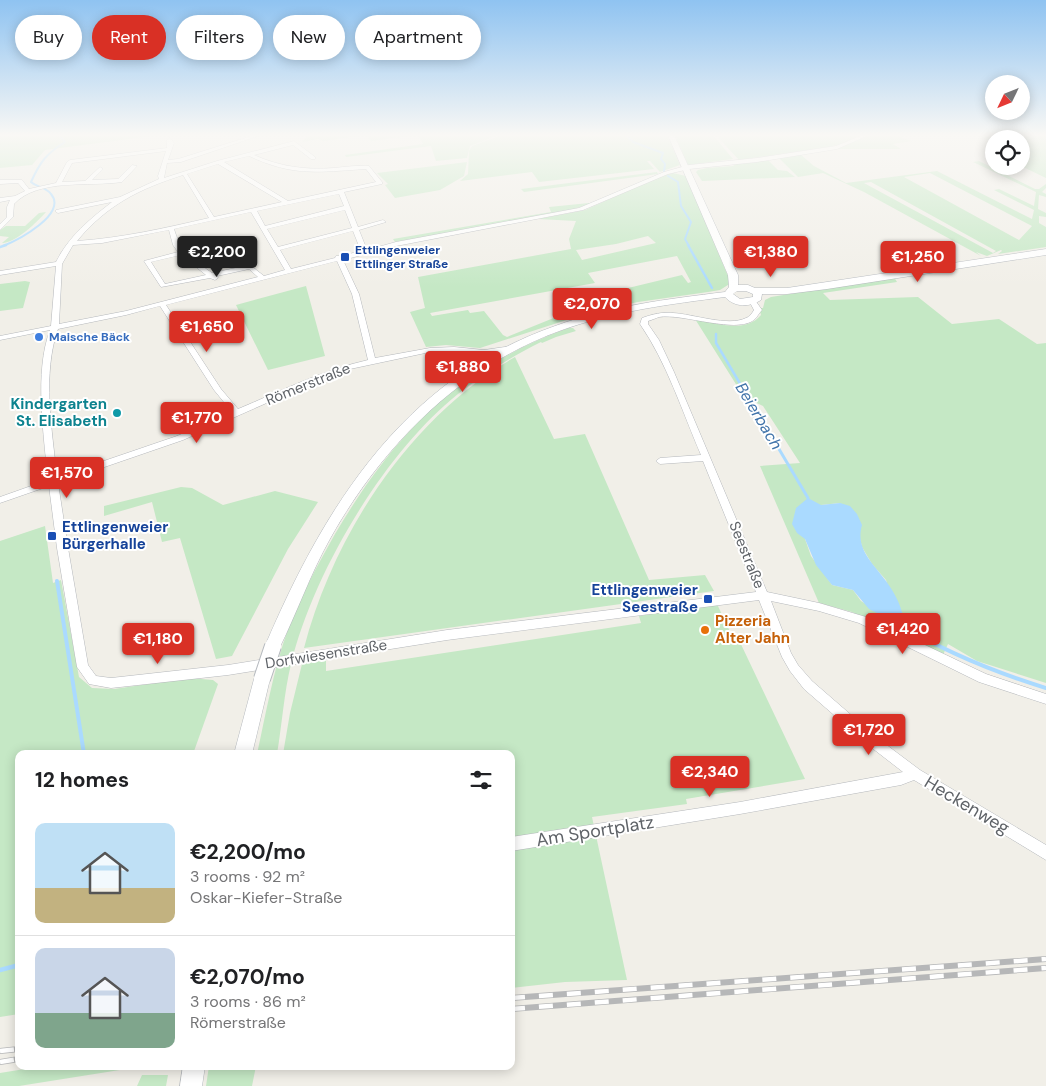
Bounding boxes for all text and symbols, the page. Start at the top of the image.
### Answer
chip: Buy [15,15,82,60]
chip: Rent [92,15,166,60]
chip: Filters [176,15,263,60]
chip: New [273,15,345,60]
chip: Apartment [355,15,481,60]
north arrow [985,75,1030,120]
map controls [985,75,1030,175]
button: locate [985,130,1030,175]
pin: €2,200 [176,236,258,278]
pin: €1,380 [730,236,812,278]
pin: €1,250 [877,240,959,283]
text: €2,200 [188,241,246,262]
text: €1,380 [744,241,798,262]
place label: Ettlingenweier Ettlinger Straße [355,242,448,272]
text: €1,250 [892,246,944,267]
marker: Ettlingenweier Ettlinger Straße [339,251,351,263]
pin: €2,070 [551,288,633,330]
text: €2,070 [564,293,620,314]
pin: €1,650 [166,310,248,353]
text: €1,650 [180,316,234,337]
place label: Maische Bäck [49,329,130,345]
marker: Maische Bäck [33,331,45,343]
pin: €1,880 [422,350,504,393]
text: €1,880 [436,356,490,377]
street label: Römerstraße [263,358,353,410]
water label: Beierbach [731,379,787,453]
place label: Kindergarten St. Elisabeth [11,394,107,431]
pin: €1,770 [156,402,238,444]
marker: Kindergarten St. Elisabeth [111,407,123,419]
text: €1,770 [172,407,222,428]
pin: €1,570 [26,456,108,499]
text: €1,570 [41,462,93,483]
place label: Ettlingenweier Bürgerhalle [62,517,168,554]
street label: Seestraße [724,518,770,592]
marker: Ettlingenweier Bürgerhalle [46,530,58,542]
place label: Ettlingenweier Seestraße [592,580,698,617]
marker: Ettlingenweier Seestraße [702,593,714,605]
place label: Pizzeria Alter Jahn [715,611,790,648]
pin: €1,420 [862,612,944,655]
text: €1,420 [876,618,930,639]
pin: €1,180 [117,622,199,665]
marker: Pizzeria Alter Jahn [699,624,711,636]
text: €1,180 [133,628,183,649]
street label: Dorfwiesenstraße [264,634,388,674]
pin: €1,720 [828,714,910,756]
text: €1,720 [843,719,895,740]
pin: €2,340 [669,756,751,798]
text: €2,340 [681,761,739,782]
text: 12 homes [35,766,129,794]
icon: filters [467,766,495,794]
street label: Heckenweg [920,770,1014,840]
street label: Am Sportplatz [534,810,656,852]
text: €2,200/mo [190,838,306,866]
icon: home [75,843,135,903]
text: 3 rooms · 92 m² [190,866,305,887]
text: Oskar-Kiefer-Straße [190,887,342,908]
text: €2,070/mo [190,963,305,991]
icon: home [75,968,135,1028]
text: 3 rooms · 86 m² [190,991,306,1012]
text: Römerstraße [190,1012,286,1033]

